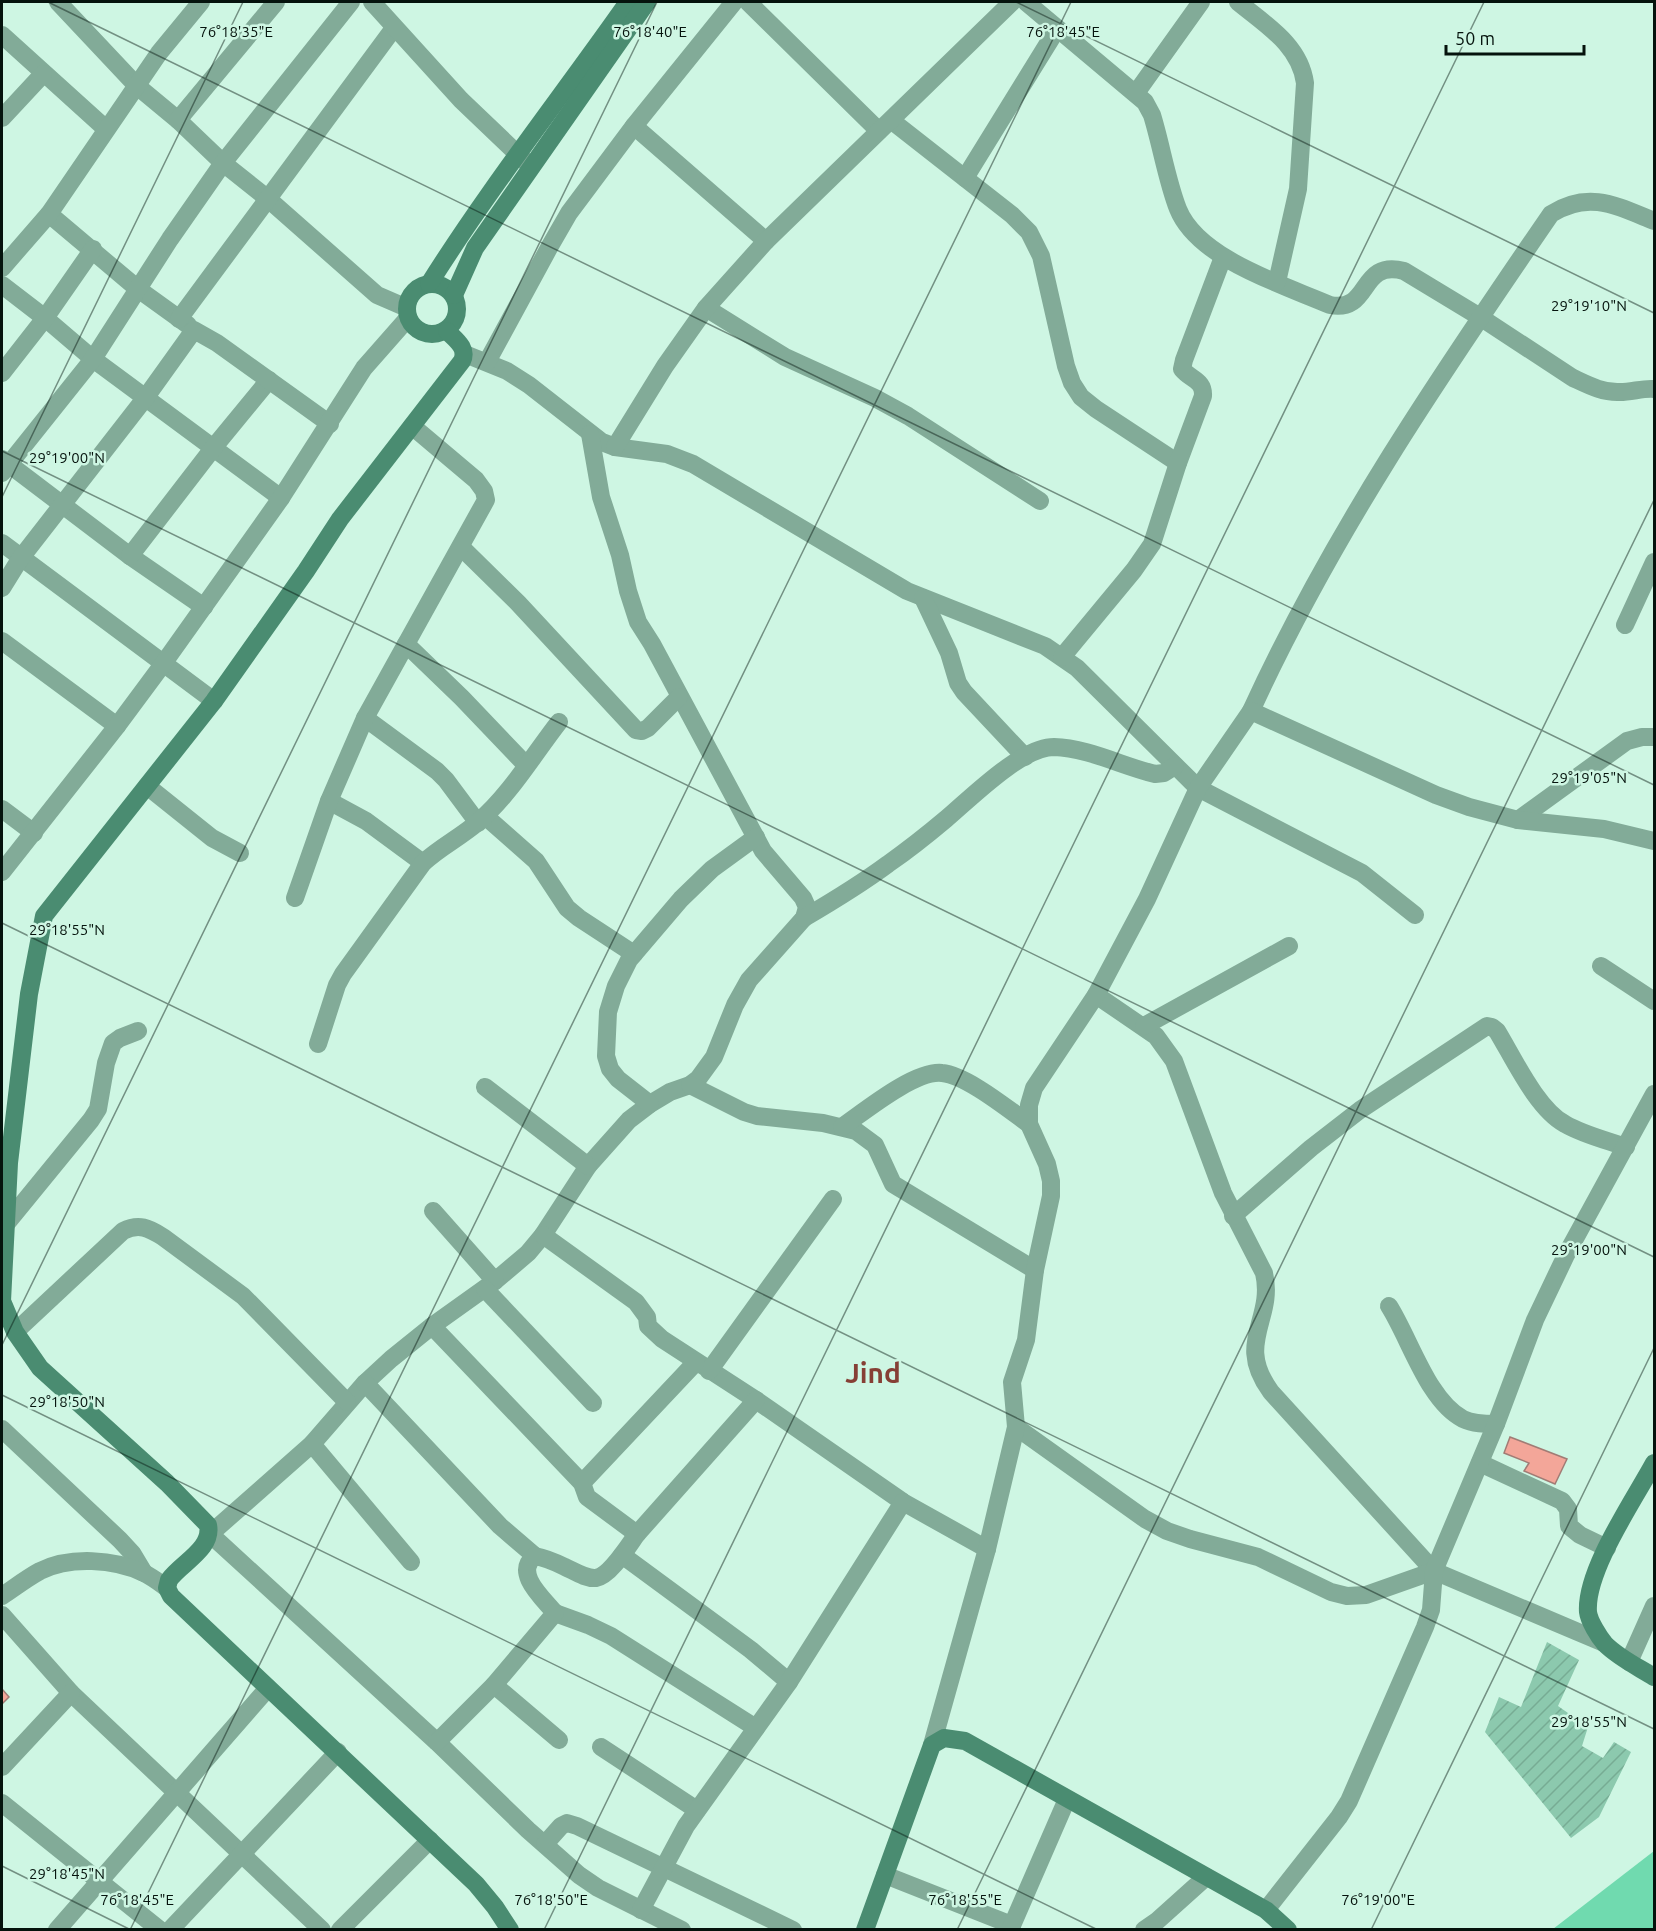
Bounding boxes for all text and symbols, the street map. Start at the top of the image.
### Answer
scale bar [1446,18,1584,56]
text: 76°18'35"E [199,23,273,40]
text: 76°18'40"E [613,23,687,40]
text: 76°18'45"E [1026,23,1100,40]
text: 50 m [1455,28,1495,48]
text: 29°19'10"N [1551,297,1627,314]
text: 29°19'00"N [29,449,105,466]
text: 29°19'05"N [1551,769,1627,786]
text: 29°18'55"N [29,921,105,938]
text: 29°19'00"N [1551,1241,1627,1258]
district label: Jind [845,1357,901,1388]
text: 29°18'50"N [29,1393,105,1410]
text: 29°18'55"N [1551,1713,1627,1730]
text: 29°18'45"N [29,1865,105,1882]
text: 76°18'45"E [100,1891,174,1908]
text: 76°18'50"E [514,1891,588,1908]
text: 76°18'55"E [928,1891,1002,1908]
text: 76°19'00"E [1341,1891,1415,1908]

